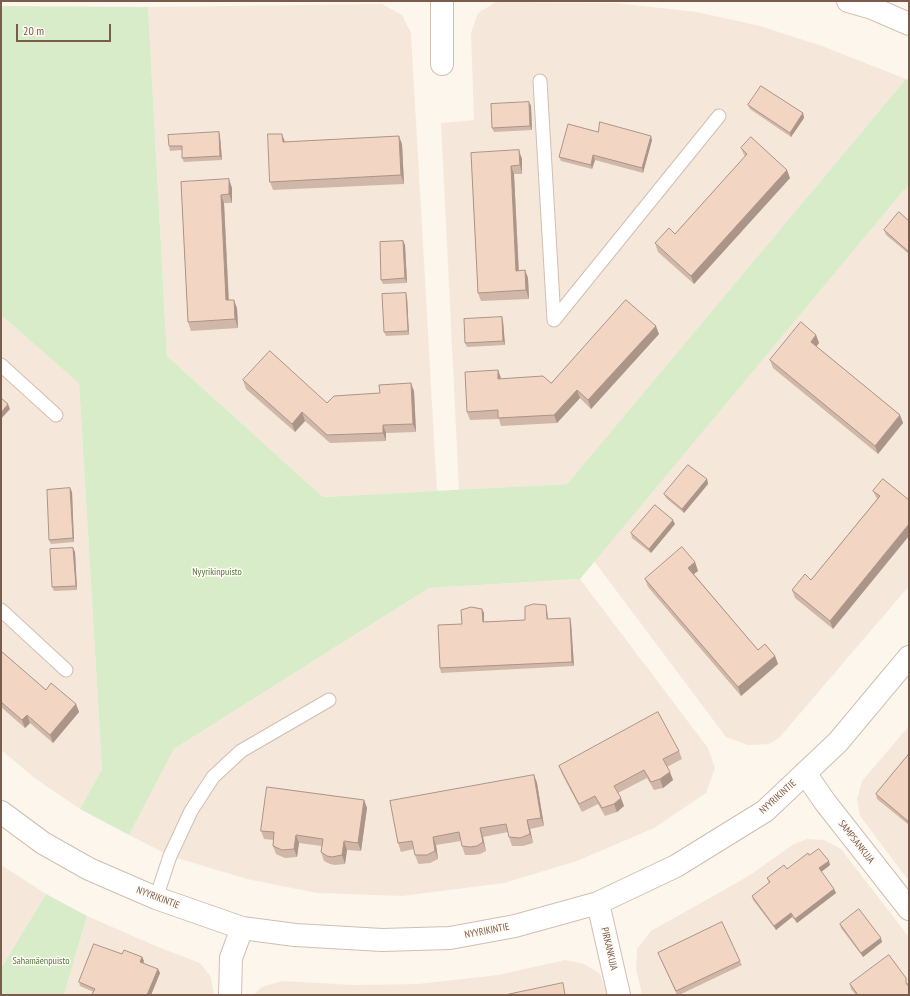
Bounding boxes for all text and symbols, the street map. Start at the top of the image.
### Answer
scale bar [18,16,113,42]
text: 20 m [23,23,44,38]
park label: Nyyrikinpuisto [192,566,242,578]
street label: NYYRIKINTIE [757,777,799,817]
street label: SAMPSANKUJA [835,818,877,866]
street label: NYYRIKINTIE [135,884,181,912]
street label: NYYRIKINTIE [464,921,510,941]
street label: PIRKANKUJA [598,926,620,972]
park label: Sahamäenpuisto [13,955,69,967]

